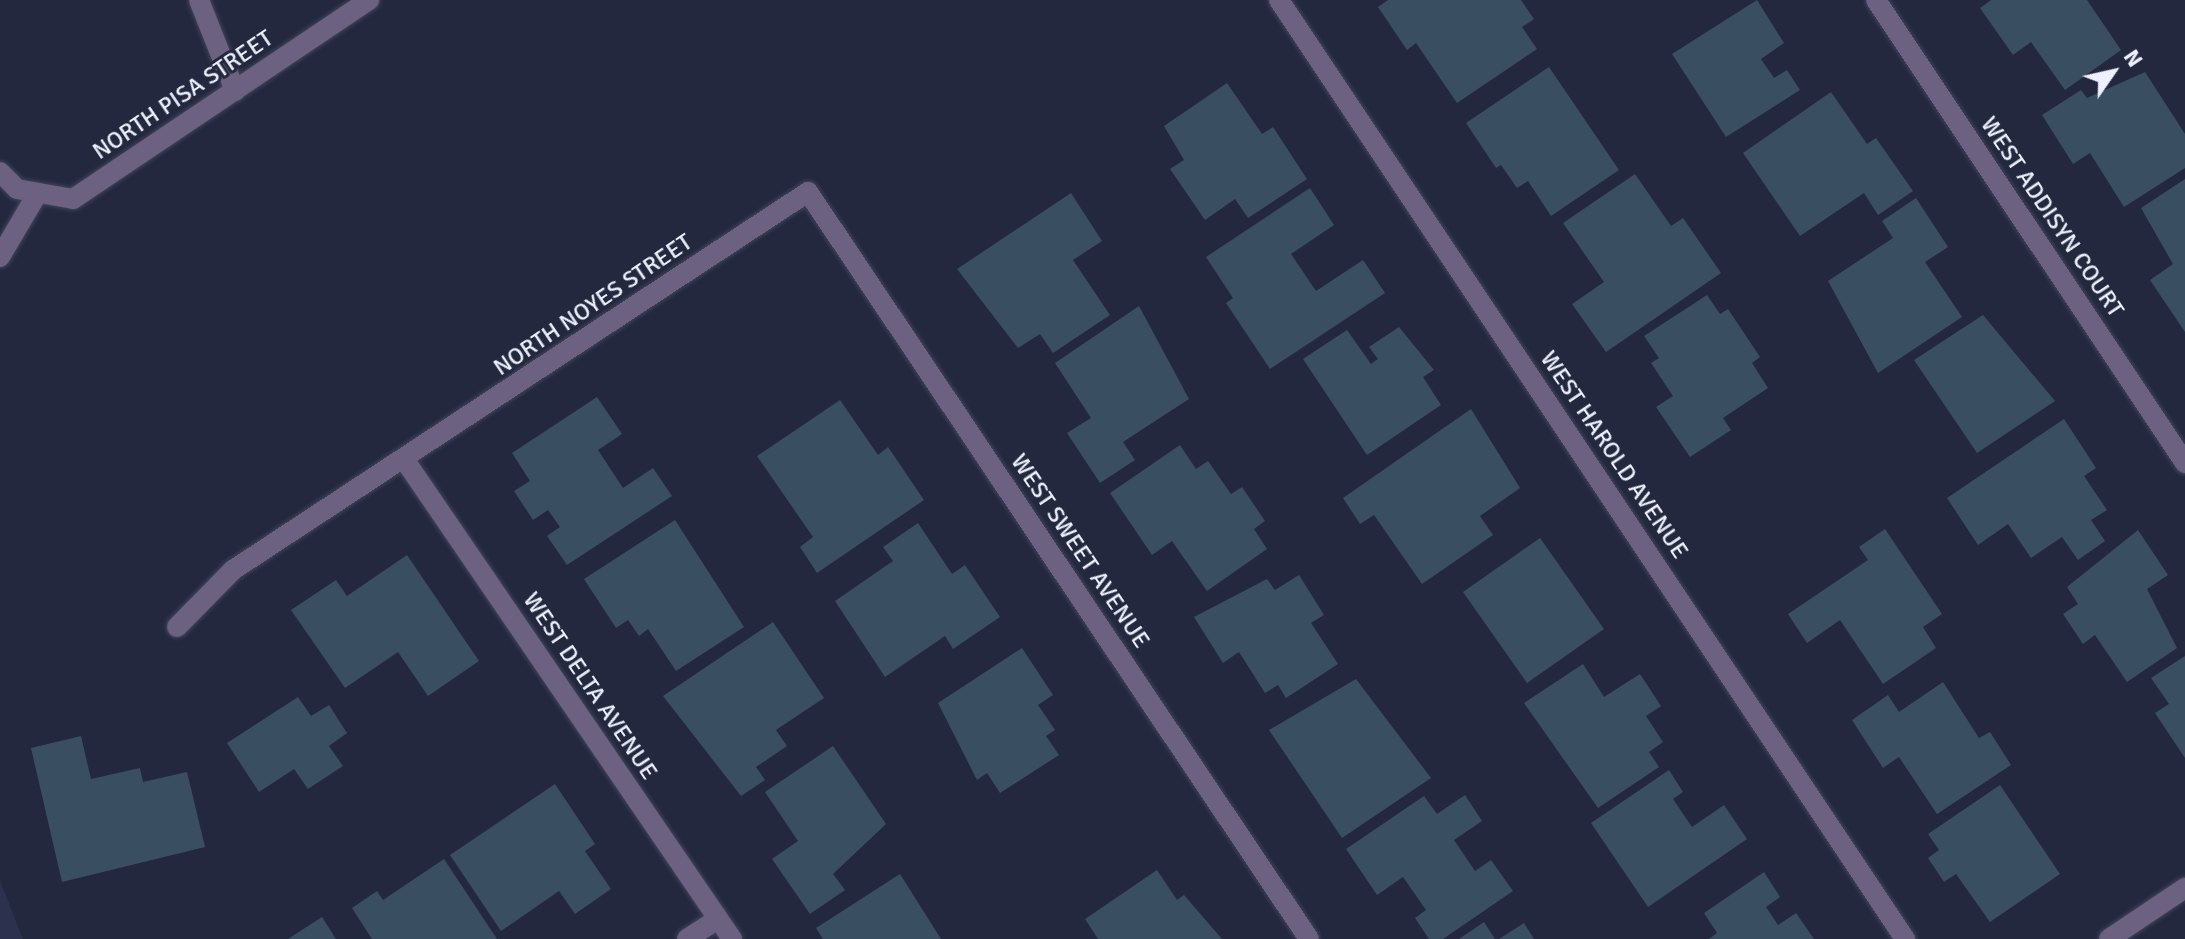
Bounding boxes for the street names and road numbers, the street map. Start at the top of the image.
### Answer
street label: NORTH PISA STREET [87,24,279,166]
street label: WEST ADDISYN COURT [1974,111,2130,323]
street label: NORTH NOYES STREET [488,228,698,382]
street label: WEST HAROLD AVENUE [1534,346,1694,564]
street label: WEST SWEET AVENUE [1004,448,1156,654]
street label: WEST DELTA AVENUE [517,587,663,785]

